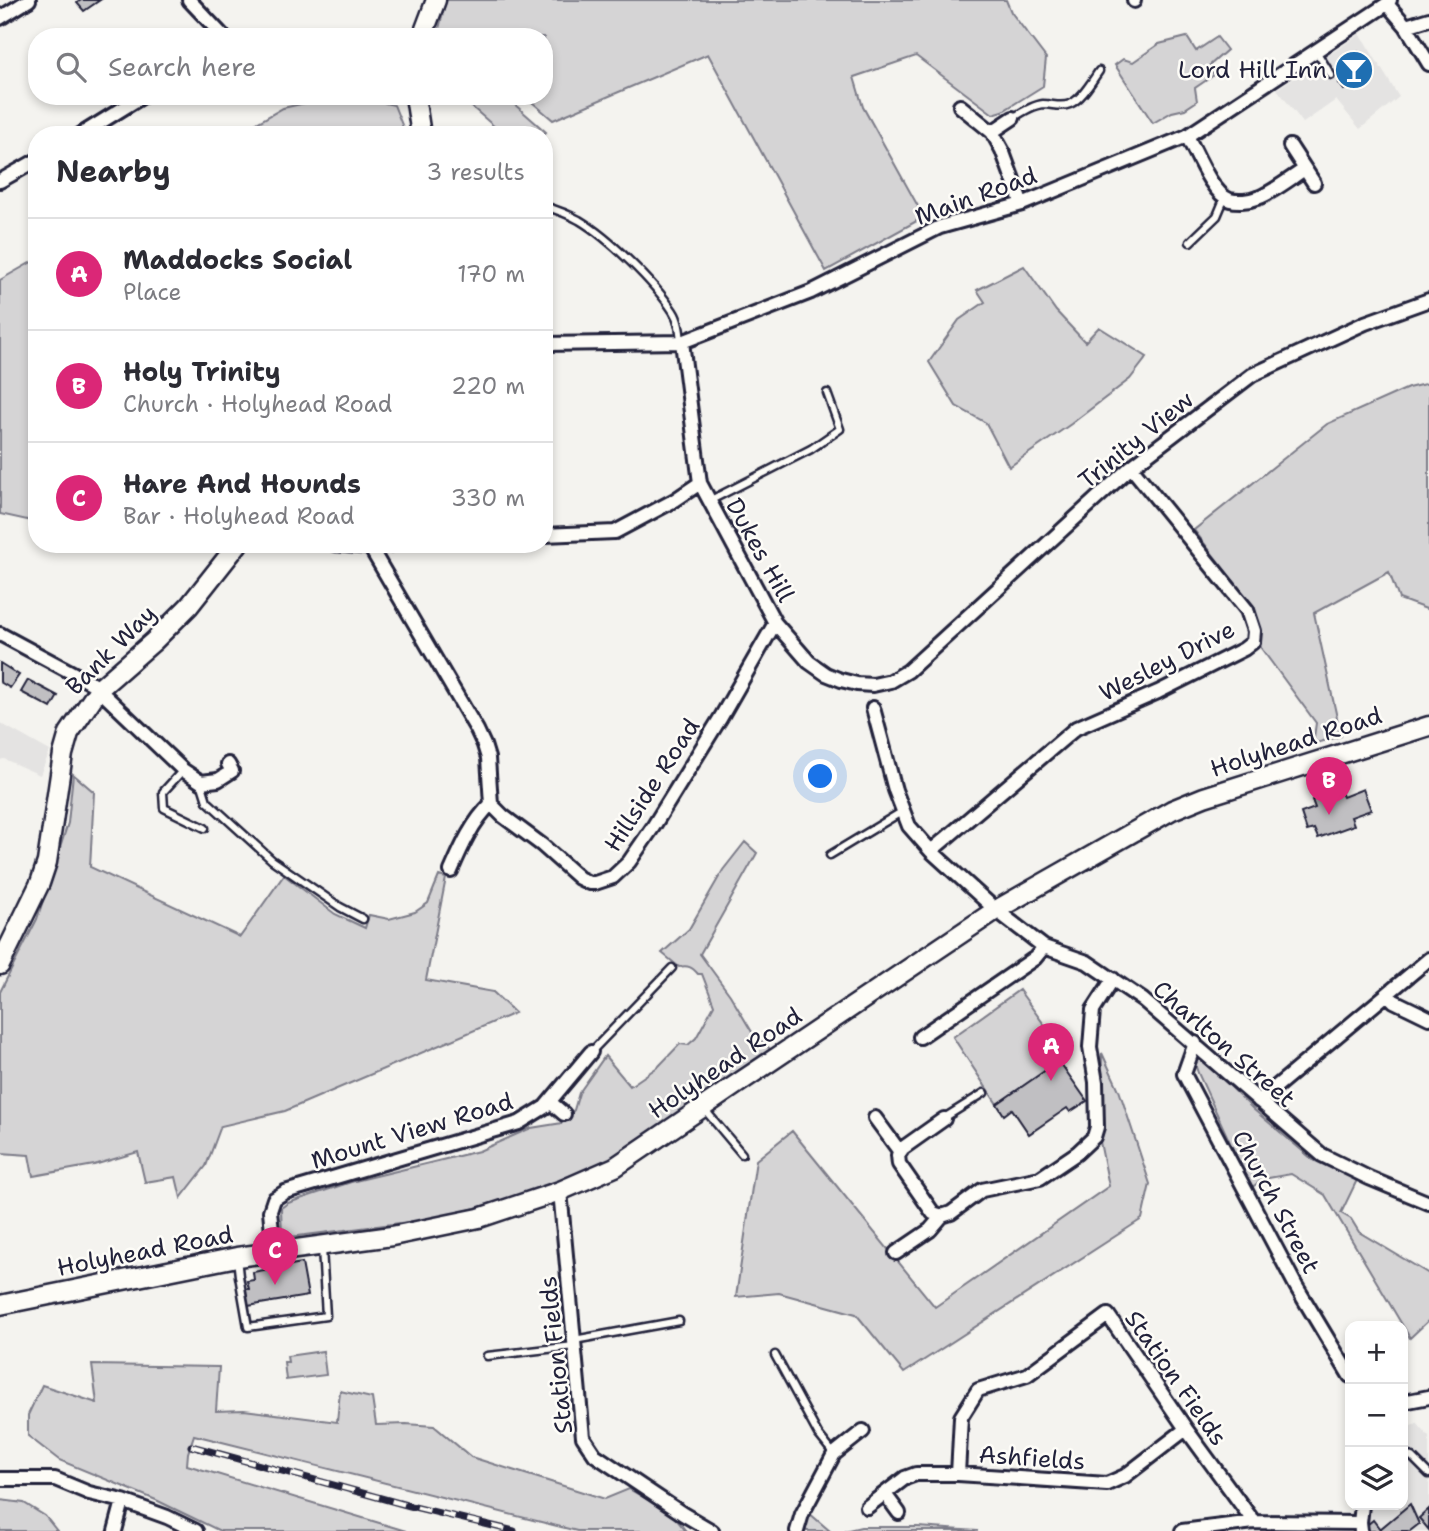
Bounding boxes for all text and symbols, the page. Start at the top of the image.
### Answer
search box [28,28,553,105]
icon: search [52,48,90,86]
text: Search here [108,49,257,84]
bar icon: Lord Hill Inn [1333,49,1375,91]
place label: Lord Hill Inn [1178,54,1327,86]
text: Nearby [56,151,171,192]
text: 3 results [426,157,525,187]
street label: Main Road [911,159,1041,233]
text: Maddocks Social [123,242,352,277]
text: A [70,259,88,289]
text: 170 m [457,259,525,289]
text: Place [123,277,182,307]
text: Holy Trinity [123,354,281,389]
text: B [72,371,86,401]
text: 220 m [451,371,525,401]
street label: Trinity View [1072,384,1200,496]
text: Church · Holyhead Road [123,389,392,419]
text: Hare And Hounds [123,466,361,501]
text: C [72,483,86,513]
text: 330 m [451,483,525,513]
street label: Dukes Hill [718,492,802,608]
text: Bar · Holyhead Road [123,501,354,531]
street label: Bank Way [59,598,163,702]
street label: Wesley Drive [1094,613,1240,709]
street label: Holyhead Road [1206,699,1386,785]
street label: Hillside Road [597,712,707,858]
pin: B [1306,757,1352,815]
your location [803,759,837,793]
street label: Charlton Street [1146,973,1302,1115]
street label: Holyhead Road [642,1000,808,1126]
pin: A [1028,1023,1074,1081]
street label: Mount View Road [307,1085,517,1177]
street label: Church Street [1225,1125,1327,1279]
street label: Holyhead Road [54,1218,236,1284]
pin: C [252,1227,298,1285]
street label: Station Fields [532,1275,580,1435]
street label: Station Fields [1117,1304,1235,1452]
map controls [1345,1321,1408,1510]
button: + [1345,1321,1408,1384]
button: − [1345,1384,1408,1447]
street label: Ashfields [978,1438,1086,1478]
button: layers [1345,1447,1408,1510]

